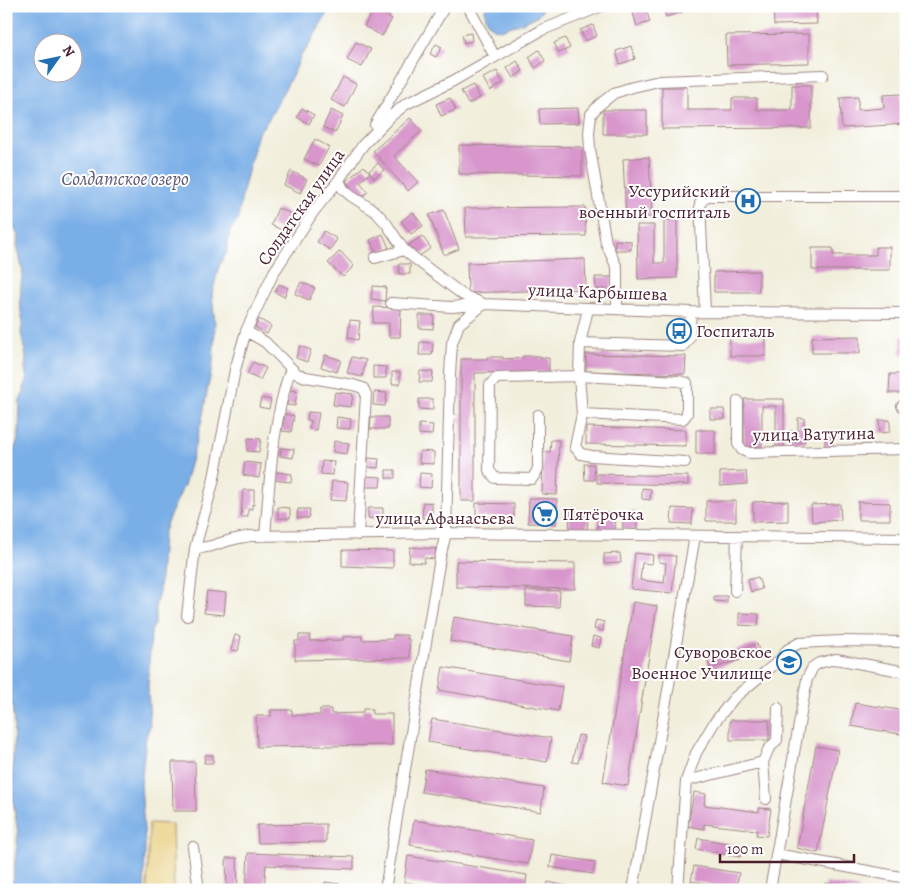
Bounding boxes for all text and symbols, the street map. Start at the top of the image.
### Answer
north arrow [32,32,82,82]
text: N [58,42,79,61]
street label: Солдатская улица [252,143,351,270]
water label: Солдатское озеро [61,166,189,192]
place label: Уссурийский военный госпиталь [579,179,730,224]
hospital icon: Уссурийский военный госпиталь [735,188,761,214]
street label: улица Карбышева [527,278,669,306]
bus stop icon: Госпиталь [666,318,692,344]
place label: Госпиталь [696,319,775,343]
street label: улица Ватутина [752,421,876,447]
supermarket icon: Пятёрочка [532,501,558,527]
place label: Пятёрочка [562,502,645,526]
street label: улица Афанасьева [375,506,515,530]
place label: Суворовское Военное Училище [631,640,772,685]
school or university icon: Суворовское Военное Училище [776,649,802,675]
scale bar [720,831,853,863]
text: 100 m [727,839,764,859]

